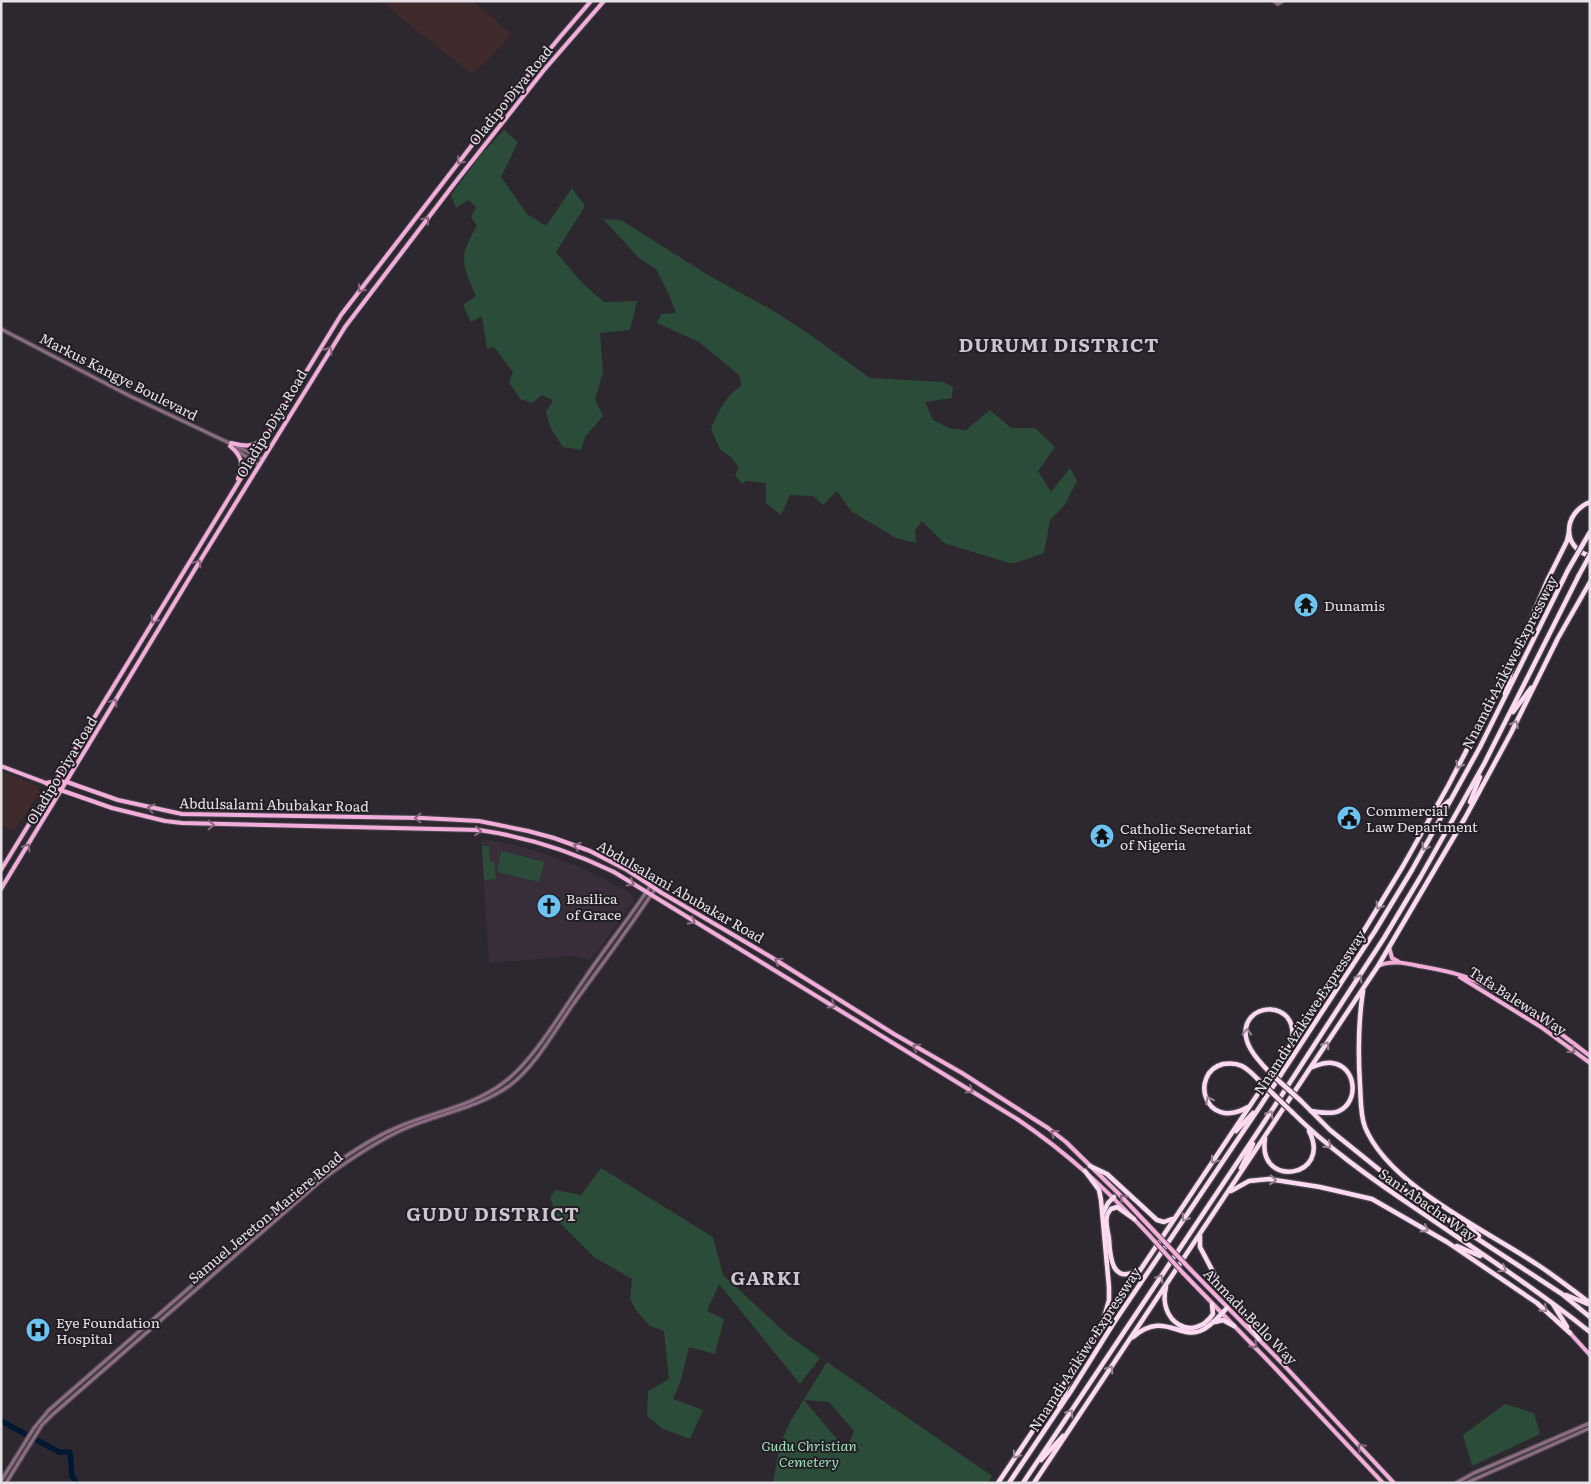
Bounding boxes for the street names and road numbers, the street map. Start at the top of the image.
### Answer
street label: Oladipo Diya Road [464,41,557,149]
street label: Markus Kangye Boulevard [37,327,202,425]
street label: Oladipo Diya Road [231,365,311,481]
street label: Nnamdi Azikiwe Expressway [1456,571,1562,752]
street label: Oladipo Diya Road [21,712,101,828]
street label: Abdulsalami Abubakar Road [179,792,370,816]
street label: Abdulsalami Abubakar Road [594,835,769,947]
street label: Nnamdi Azikiwe Expressway [1248,925,1370,1098]
street label: Tafa Balewa Way [1465,961,1572,1040]
street label: Samuel Jereton Mariere Road [183,1146,347,1288]
street label: Sani Abacha Way [1375,1163,1482,1246]
street label: Nnamdi Azikiwe Expressway [1023,1262,1145,1435]
street label: Ahmadu Bello Way [1200,1263,1303,1369]

